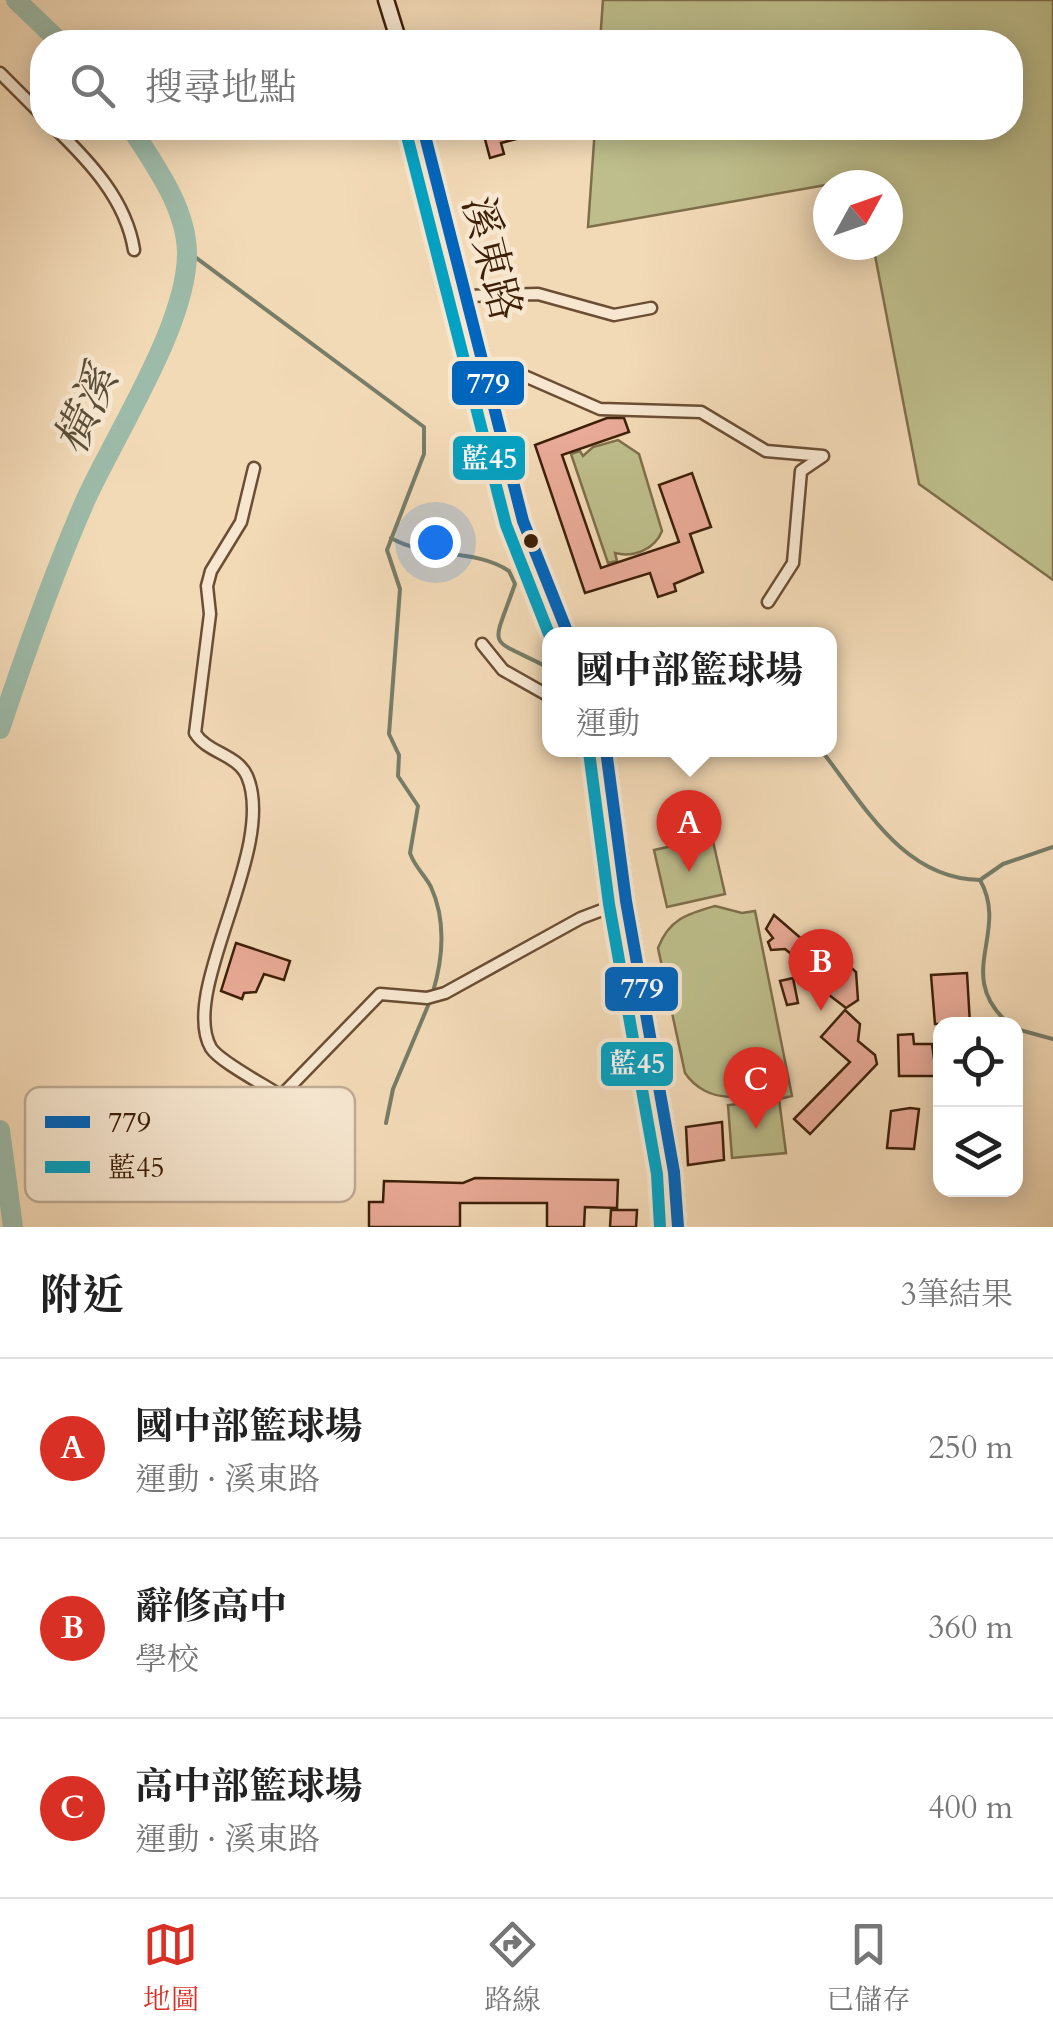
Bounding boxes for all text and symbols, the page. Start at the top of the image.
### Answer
search box [30,30,1023,140]
icon: search [65,58,120,113]
text: 搜尋地點 [145,62,297,114]
north arrow [813,170,903,260]
street label: 溪東路 [449,190,534,326]
water label: 橫溪 [40,353,135,464]
line badge: 779 [450,359,526,407]
text: 779 [466,365,510,403]
line badge: 藍45 [451,434,527,482]
text: 藍45 [461,440,517,478]
your location [410,517,461,568]
unlabelled marker [521,531,541,551]
popup [542,627,837,757]
text: 國中部籃球場 [575,645,804,697]
text: 運動 [575,702,640,746]
pin: A [656,790,722,872]
pin: B [788,928,854,1011]
line badge: 779 [603,965,680,1013]
text: 779 [620,970,664,1008]
map controls [933,1017,1023,1197]
button: locate [933,1017,1023,1107]
line badge: 藍45 [599,1040,675,1088]
text: 藍45 [609,1045,665,1083]
pin: C [724,1046,788,1129]
legend [25,1087,355,1202]
text: 779 [108,1104,151,1142]
button: layers [933,1107,1023,1197]
text: 藍45 [108,1149,165,1187]
text: 附近 [40,1267,124,1324]
text: 3筆結果 [901,1273,1013,1317]
text: 國中部籃球場 [135,1401,363,1453]
text: A [60,1426,85,1470]
text: 250 m [928,1426,1013,1470]
text: 運動 · 溪東路 [135,1458,320,1502]
text: 辭修高中 [135,1581,287,1633]
text: B [61,1606,84,1650]
text: 360 m [928,1606,1013,1650]
text: 學校 [135,1638,199,1682]
text: 高中部籃球場 [135,1761,363,1813]
text: C [60,1786,85,1830]
text: 400 m [928,1786,1013,1830]
text: 運動 · 溪東路 [135,1818,320,1862]
tab: 地圖 [143,1917,199,2019]
tab: 路線 [484,1917,540,2019]
tab: 已儲存 [826,1917,910,2019]

